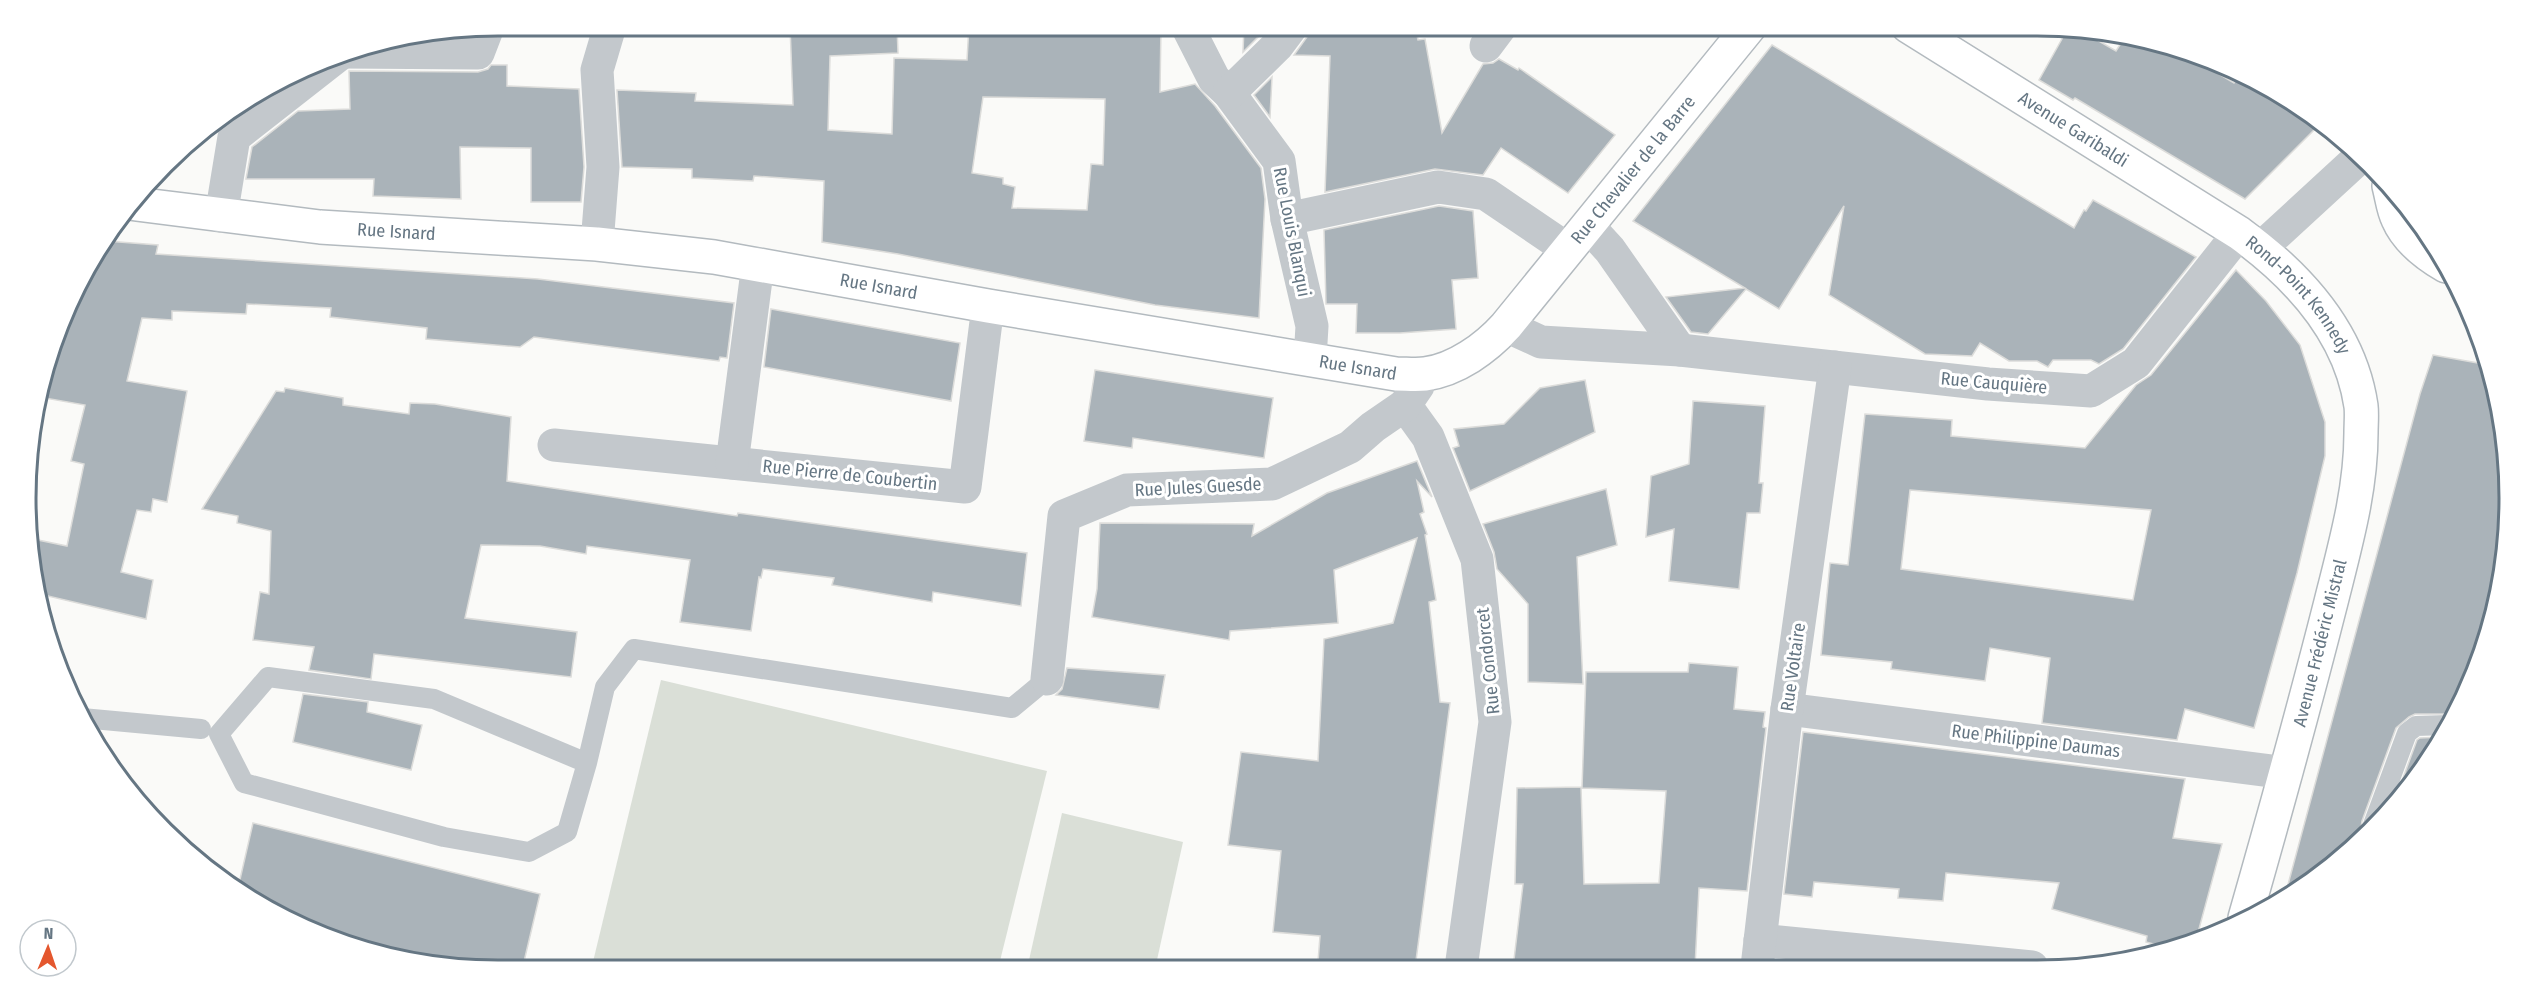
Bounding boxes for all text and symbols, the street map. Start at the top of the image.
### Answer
street label: Avenue Garibaldi [2014,87,2132,172]
street label: Rue Chevalier de la Barre [1566,91,1700,248]
street label: Rue Louis Blanqui [1269,165,1315,299]
street label: Rue Isnard [357,218,436,245]
street label: Rond-Point Kennedy [2241,231,2355,358]
street label: Rue Isnard [838,269,919,304]
street label: Rue Isnard [1317,350,1398,385]
street label: Rue Cauquière [1940,367,2048,399]
street label: Rue Pierre de Coubertin [762,455,938,495]
street label: Rue Jules Guesde [1134,473,1262,501]
street label: Avenue Frédéric Mistral [2289,557,2351,729]
street label: Rue Condorcet [1471,606,1505,715]
street label: Rue Voltaire [1776,621,1810,713]
street label: Rue Philippine Daumas [1950,720,2122,762]
north arrow [18,918,78,978]
text: N [43,924,54,943]

